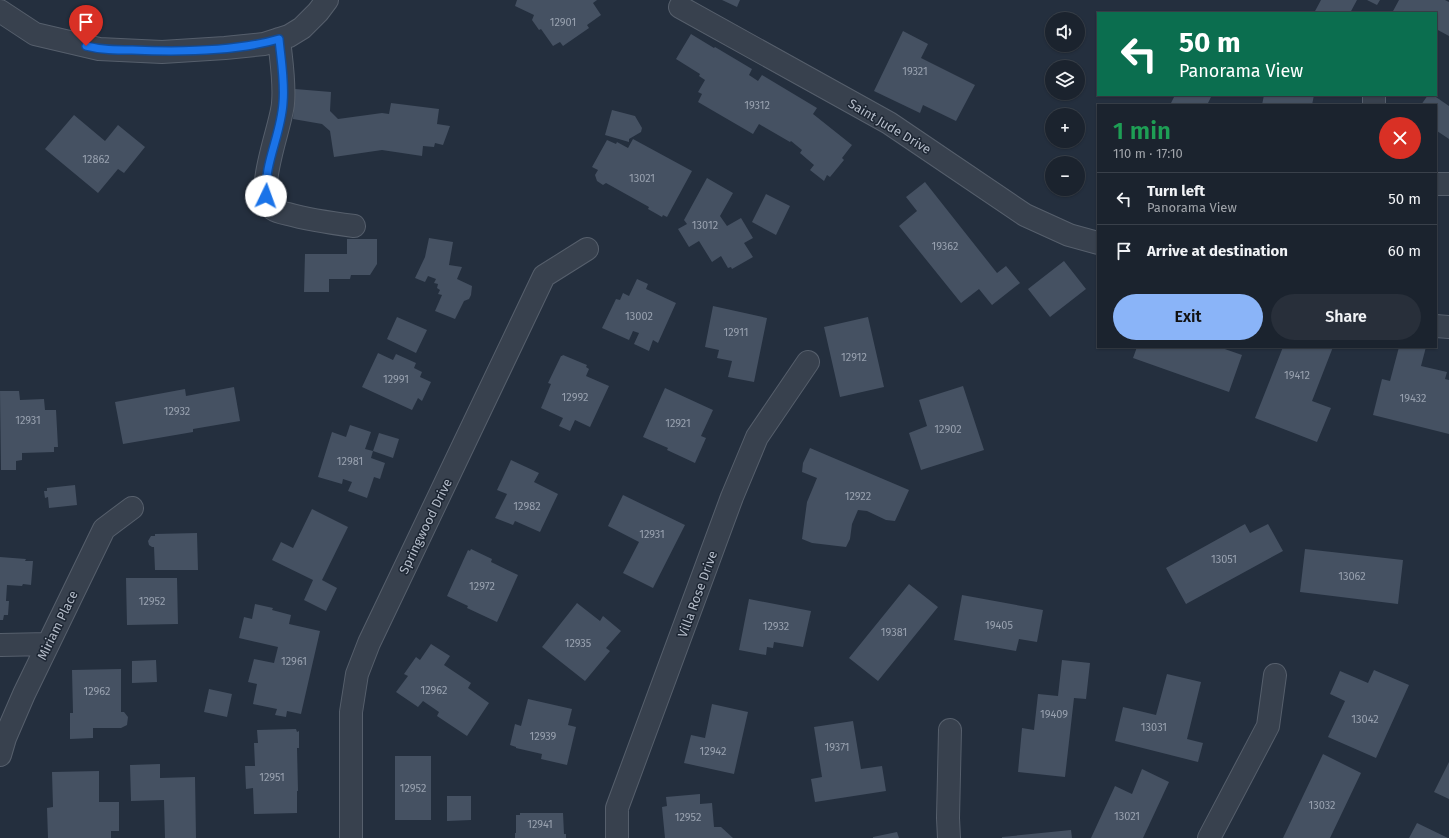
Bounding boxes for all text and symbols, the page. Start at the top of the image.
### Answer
pin [69,5,103,46]
icon: arrive [75,11,97,33]
map controls [1045,12,1085,196]
button: sound [1045,12,1085,52]
house number: 12901 [550,16,576,29]
text: 50 m [1179,26,1241,59]
icon: left [1113,28,1165,80]
button: layers [1045,60,1085,100]
text: Panorama View [1179,60,1303,82]
house number: 19321 [902,65,928,78]
street label: Saint Jude Drive [846,96,934,157]
house number: 19312 [744,99,770,112]
button: + [1045,108,1085,148]
text: 1 min [1113,117,1171,145]
button: close [1379,117,1421,159]
text: 110 m · 17:10 [1113,146,1183,161]
house number: 12862 [82,153,110,166]
button: − [1045,156,1085,196]
house number: 13021 [629,172,655,185]
position arrow [245,175,287,217]
text: Turn left [1147,182,1205,200]
icon: left [1113,188,1135,210]
text: 50 m [1388,190,1421,208]
text: Panorama View [1147,200,1237,215]
house number: 13012 [692,219,718,232]
house number: 19362 [932,240,958,253]
icon: arrive [1113,240,1135,262]
text: Arrive at destination [1147,242,1288,260]
text: 60 m [1388,242,1421,260]
button: Exit [1113,294,1263,340]
button: Share [1271,294,1421,340]
house number: 13002 [625,310,653,323]
house number: 12911 [723,326,749,339]
house number: 12912 [841,351,867,364]
house number: 19412 [1284,369,1310,382]
house number: 12991 [383,373,409,386]
house number: 12992 [562,391,588,404]
house number: 19432 [1400,392,1426,405]
house number: 12932 [164,405,190,418]
house number: 12931 [15,414,41,427]
house number: 12921 [665,417,691,430]
house number: 12902 [934,423,962,436]
house number: 12981 [337,455,363,468]
street label: Springwood Drive [396,476,455,576]
house number: 12922 [845,490,871,503]
house number: 12982 [513,500,541,513]
house number: 12931 [639,528,665,541]
street label: Villa Rose Drive [675,549,720,640]
house number: 13051 [1211,553,1237,566]
house number: 13062 [1338,570,1366,583]
house number: 12972 [469,580,495,593]
street label: Miriam Place [34,588,81,662]
house number: 12952 [139,595,165,608]
house number: 19405 [985,619,1013,632]
house number: 12932 [763,620,789,633]
house number: 19381 [881,626,907,639]
house number: 12935 [565,637,592,650]
house number: 12961 [281,655,307,668]
house number: 12962 [420,684,448,697]
house number: 12962 [83,685,111,698]
house number: 19409 [1040,708,1068,721]
house number: 13042 [1351,713,1379,726]
house number: 13031 [1141,721,1167,734]
house number: 12939 [530,730,557,743]
house number: 19371 [824,741,850,754]
house number: 12942 [700,745,726,758]
house number: 12951 [259,771,285,784]
house number: 12952 [400,782,426,795]
house number: 13032 [1308,799,1336,812]
house number: 13021 [1114,810,1140,823]
house number: 12952 [675,811,701,824]
house number: 12941 [527,818,553,831]

